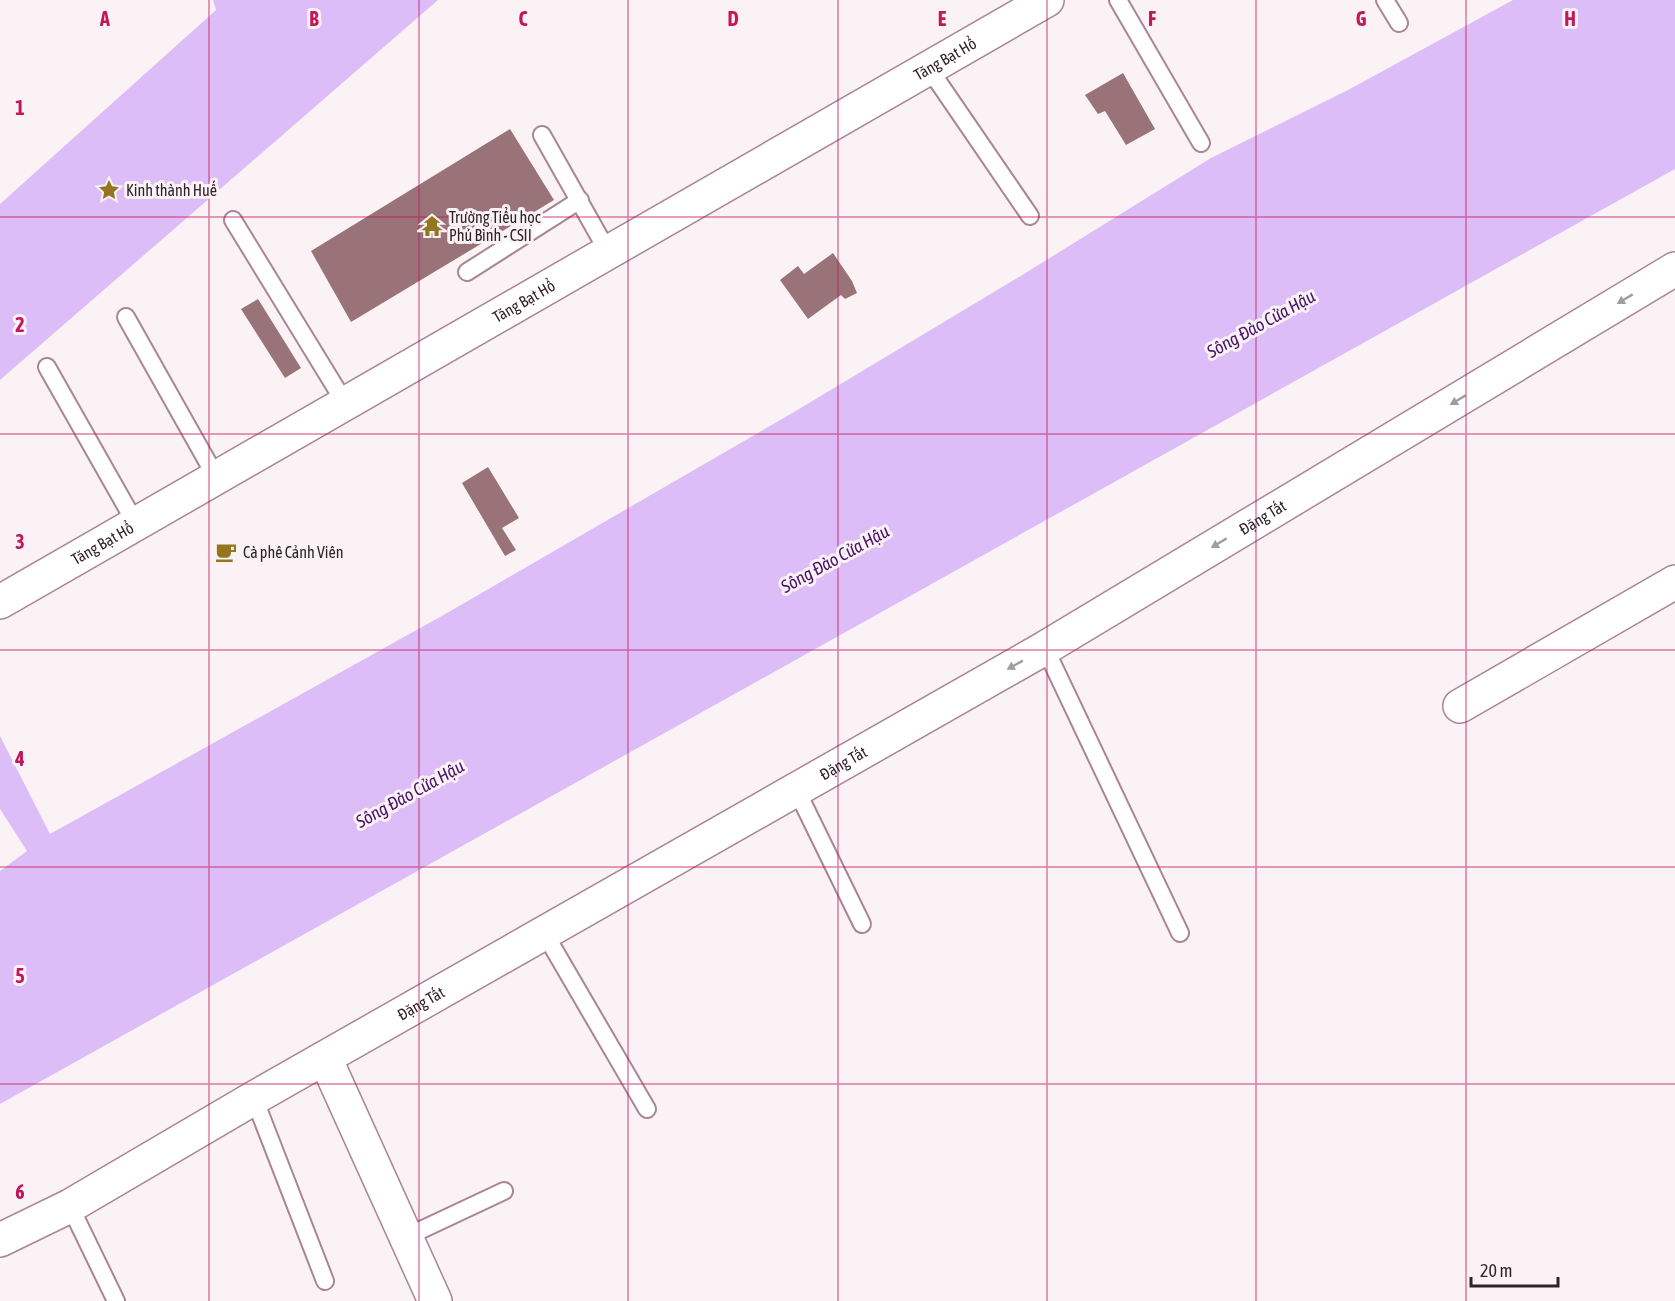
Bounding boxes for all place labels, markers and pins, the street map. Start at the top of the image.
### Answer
place icon: Kinh thành Huế [97,178,121,202]
place label: Kinh thành Huế [126,180,217,199]
place label: Trường Tiểu học Phú Bình - CSII [449,207,541,244]
temple icon: Trường Tiểu học Phú Bình - CSII [420,214,444,238]
cafe icon: Cà phê Cảnh Viên [214,540,238,564]
place label: Cà phê Cảnh Viên [243,543,344,562]

